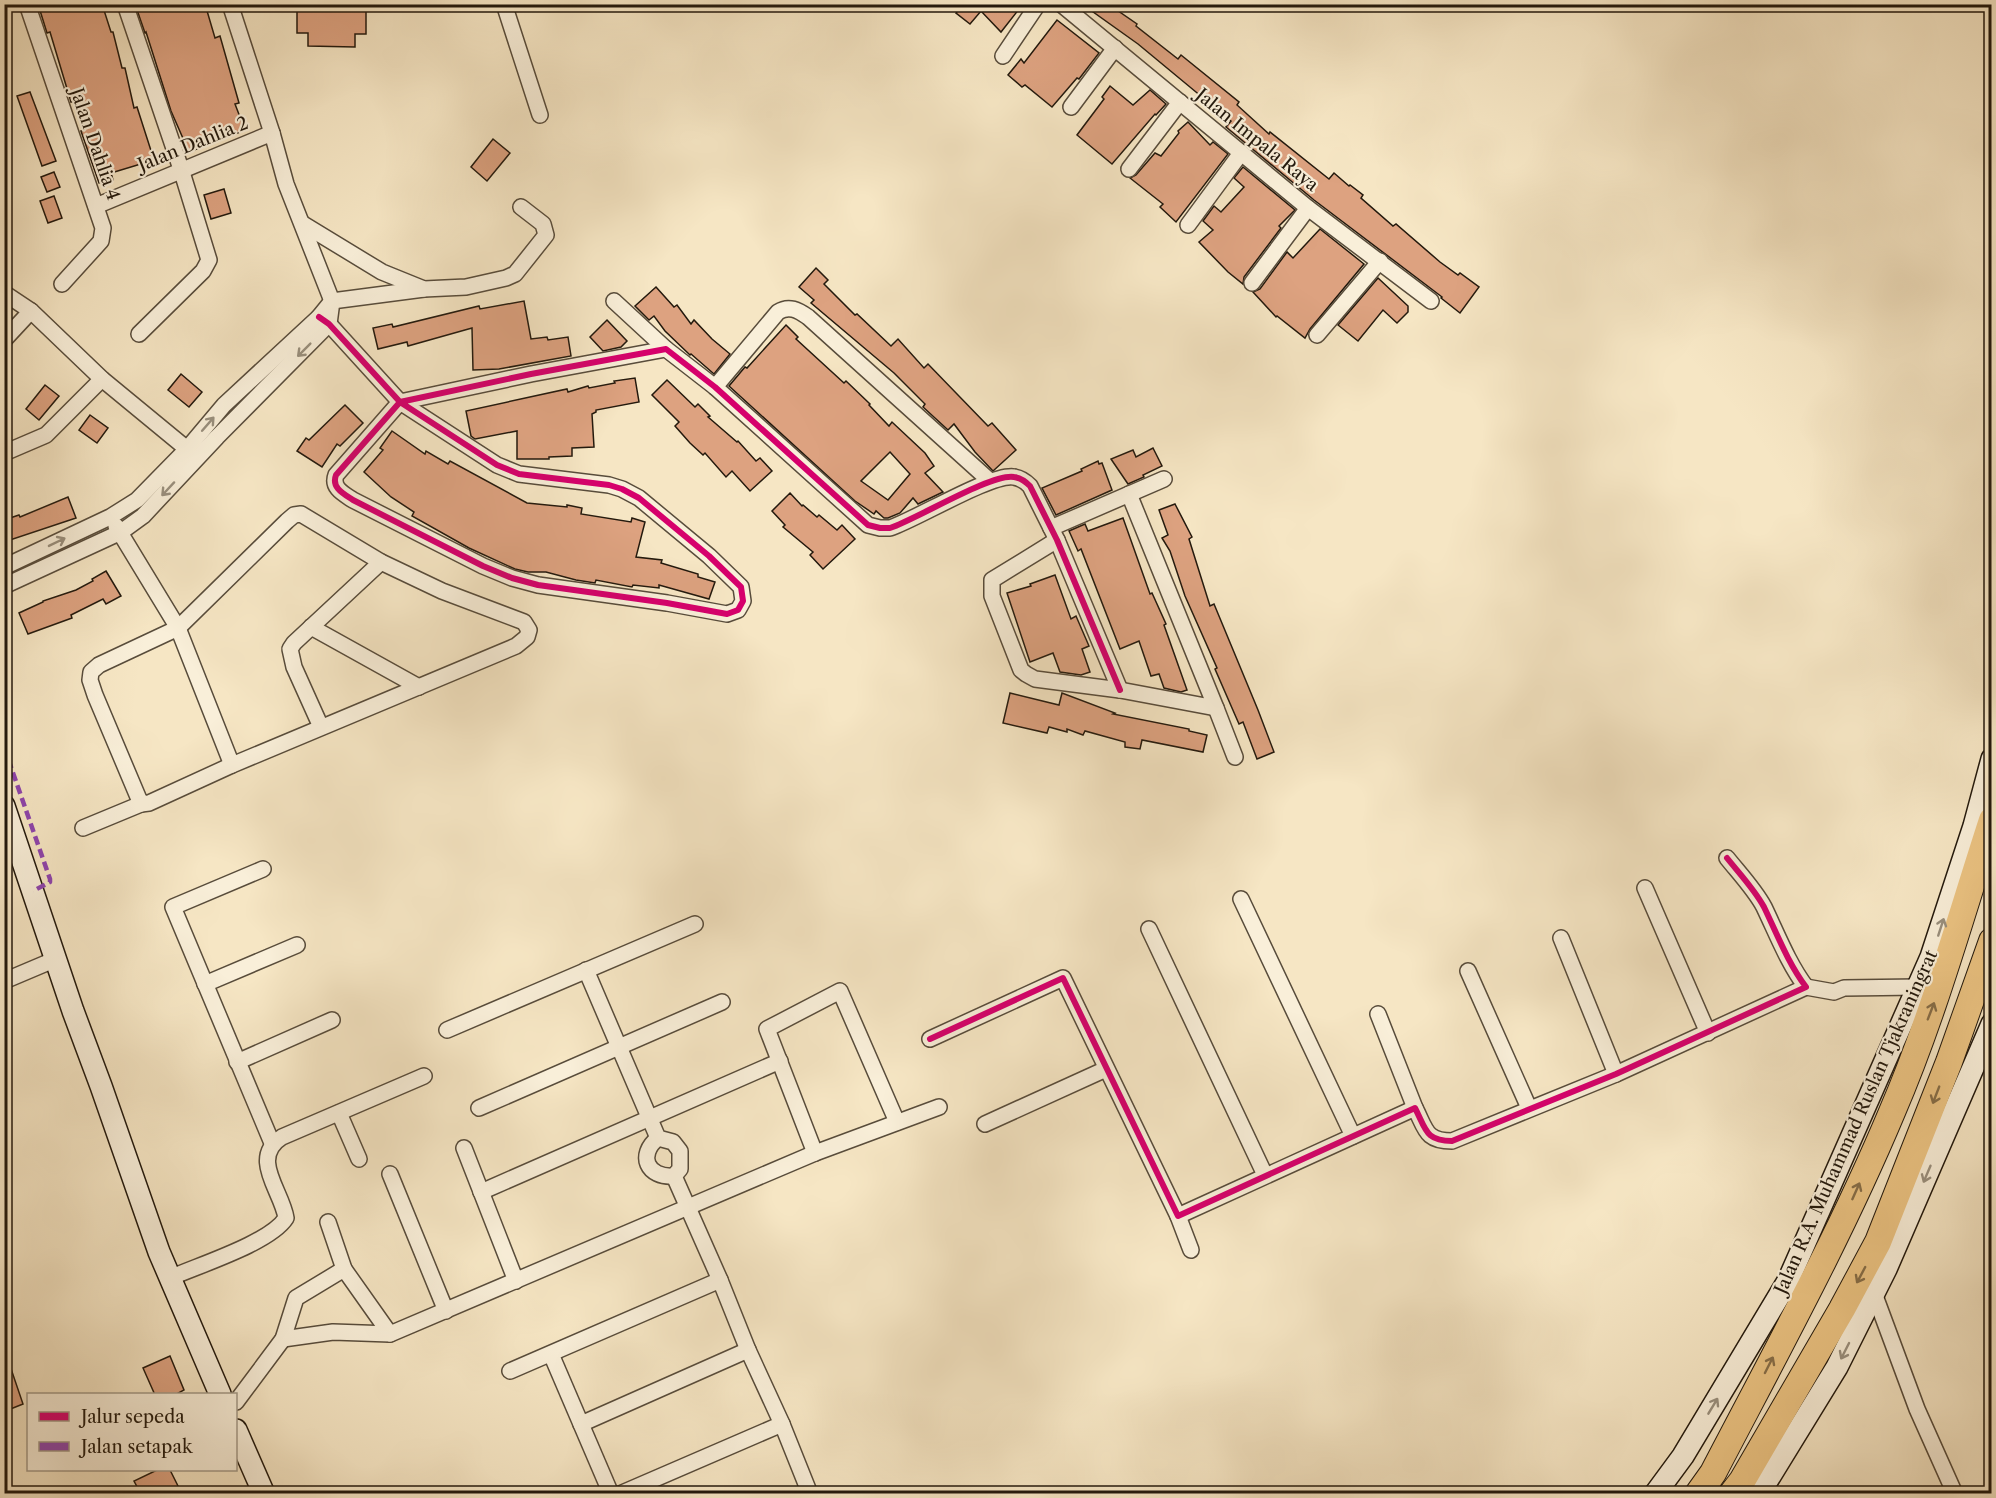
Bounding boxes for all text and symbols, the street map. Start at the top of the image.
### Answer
street label: Jalan Dahlia 4 [65,82,124,203]
street label: Jalan Impala Raya [1189,82,1323,196]
street label: Jalan Dahlia 2 [132,112,251,177]
one-way arrow [297,342,312,357]
one-way arrow [201,416,215,432]
one-way arrow [161,482,175,497]
one-way arrow [48,536,66,548]
one-way arrow [1936,918,1947,937]
street label: Jalan R.A. Muhammad Ruslan Tjakraningrat [1769,946,1942,1300]
one-way arrow [1926,1002,1937,1021]
one-way arrow [1929,1085,1940,1104]
one-way arrow [1921,1164,1932,1182]
one-way arrow [1851,1183,1863,1201]
one-way arrow [1854,1265,1866,1283]
one-way arrow [1839,1341,1850,1359]
one-way arrow [1764,1357,1775,1375]
legend [27,1393,237,1471]
one-way arrow [1707,1398,1719,1415]
text: Jalur sepeda [78,1406,185,1428]
text: Jalan setapak [78,1436,194,1458]

